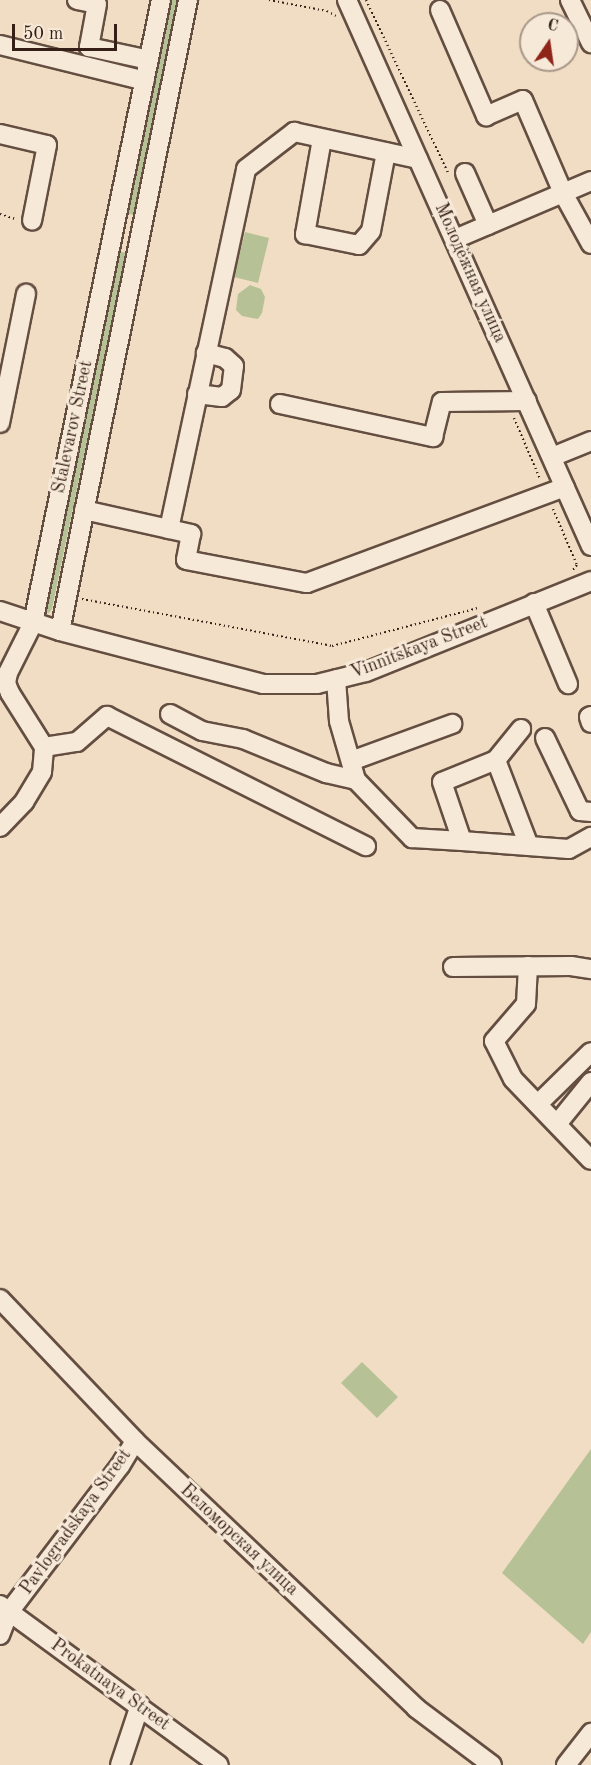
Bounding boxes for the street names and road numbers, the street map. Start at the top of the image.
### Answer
street label: Молодёжная улица [429,200,511,346]
street label: Stalevarov Street [48,359,98,495]
street label: Vinnitskaya Street [347,612,491,684]
street label: Pavlogradskaya Street [16,1445,136,1599]
street label: Беломорская улица [175,1480,303,1600]
street label: Prokatnaya Street [46,1635,174,1735]

